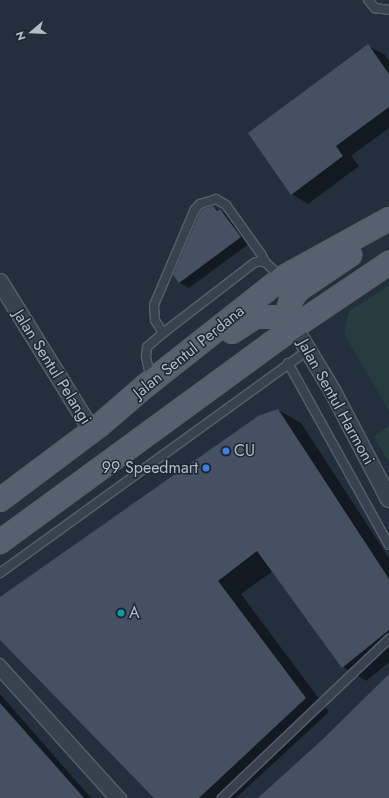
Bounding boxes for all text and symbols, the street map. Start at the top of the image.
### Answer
north arrow [12,12,52,52]
text: N [12,29,30,43]
street label: Jalan Sentul Perdana [130,301,248,403]
street label: Jalan Sentul Pelangi [9,306,95,428]
street label: Jalan Sentul Harmoni [294,336,378,468]
place label: CU [234,441,255,461]
marker: CU [221,446,231,456]
place label: 99 Speedmart [102,458,198,478]
marker: 99 Speedmart [201,463,211,473]
place label: A [129,603,140,623]
marker: A [116,608,126,618]

